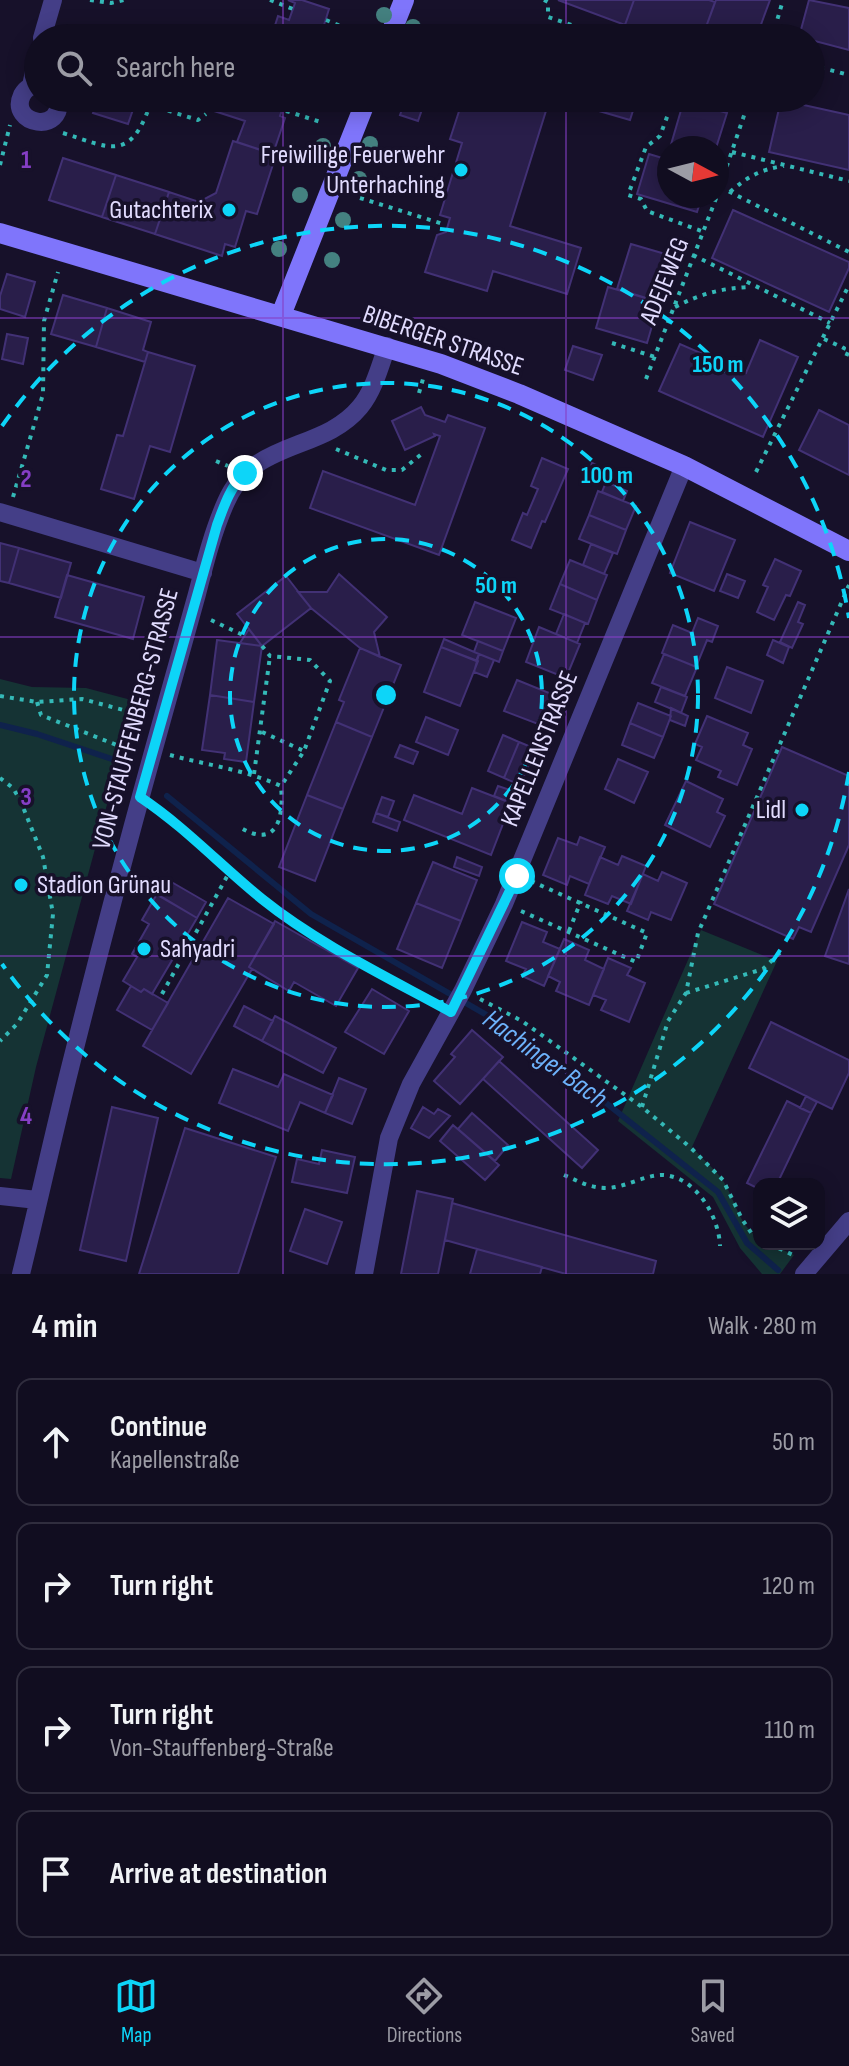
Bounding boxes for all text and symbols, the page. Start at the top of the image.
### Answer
search box [24,24,825,112]
icon: search [52,46,96,90]
text: Search here [116,50,235,86]
north arrow [657,136,729,208]
place label: Freiwillige Feuerwehr Unterhaching [261,140,446,201]
text: 1 [21,145,31,176]
marker: Freiwillige Feuerwehr Unterhaching [452,161,470,179]
place label: Gutachterix [109,195,213,226]
marker: Gutachterix [220,201,238,219]
street label: ADEJEWEG [633,233,696,330]
street label: BIBERGER STRASSE [359,299,527,383]
text: 150 m [692,350,744,379]
route end [227,455,263,491]
text: 100 m [581,461,633,490]
text: 2 [20,464,32,495]
text: 50 m [475,571,517,600]
street label: VON-STAUFFENBERG-STRASSE [86,585,186,853]
street label: KAPELLENSTRASSE [495,667,585,831]
centre of rings [372,681,400,709]
text: 3 [20,782,32,813]
place label: Lidl [756,795,786,826]
marker: Lidl [793,801,811,819]
route start [499,858,535,894]
place label: Stadion Grünau [37,870,171,901]
marker: Stadion Grünau [12,876,30,894]
place label: Sahyadri [160,934,235,965]
marker: Sahyadri [135,940,153,958]
water label: Hachinger Bach [476,1003,614,1115]
text: 4 [20,1101,32,1132]
map controls [753,1178,825,1250]
button: layers [753,1178,825,1250]
text: 4 min [32,1306,98,1347]
text: Walk · 280 m [708,1311,817,1342]
text: Continue [110,1409,207,1445]
icon: ahead [34,1420,78,1464]
text: 50 m [772,1427,815,1458]
text: Kapellenstraße [110,1445,240,1476]
icon: right [34,1564,78,1608]
text: Turn right [110,1568,213,1604]
text: 120 m [762,1571,815,1602]
text: Turn right [110,1697,213,1733]
icon: right [34,1708,78,1752]
text: 110 m [764,1715,815,1746]
text: Von-Stauffenberg-Straße [110,1733,334,1764]
icon: arrive [34,1852,78,1896]
text: Arrive at destination [110,1856,327,1892]
tab: Map [114,1974,158,2049]
tab: Directions [387,1974,462,2049]
tab: Saved [691,1974,735,2049]

